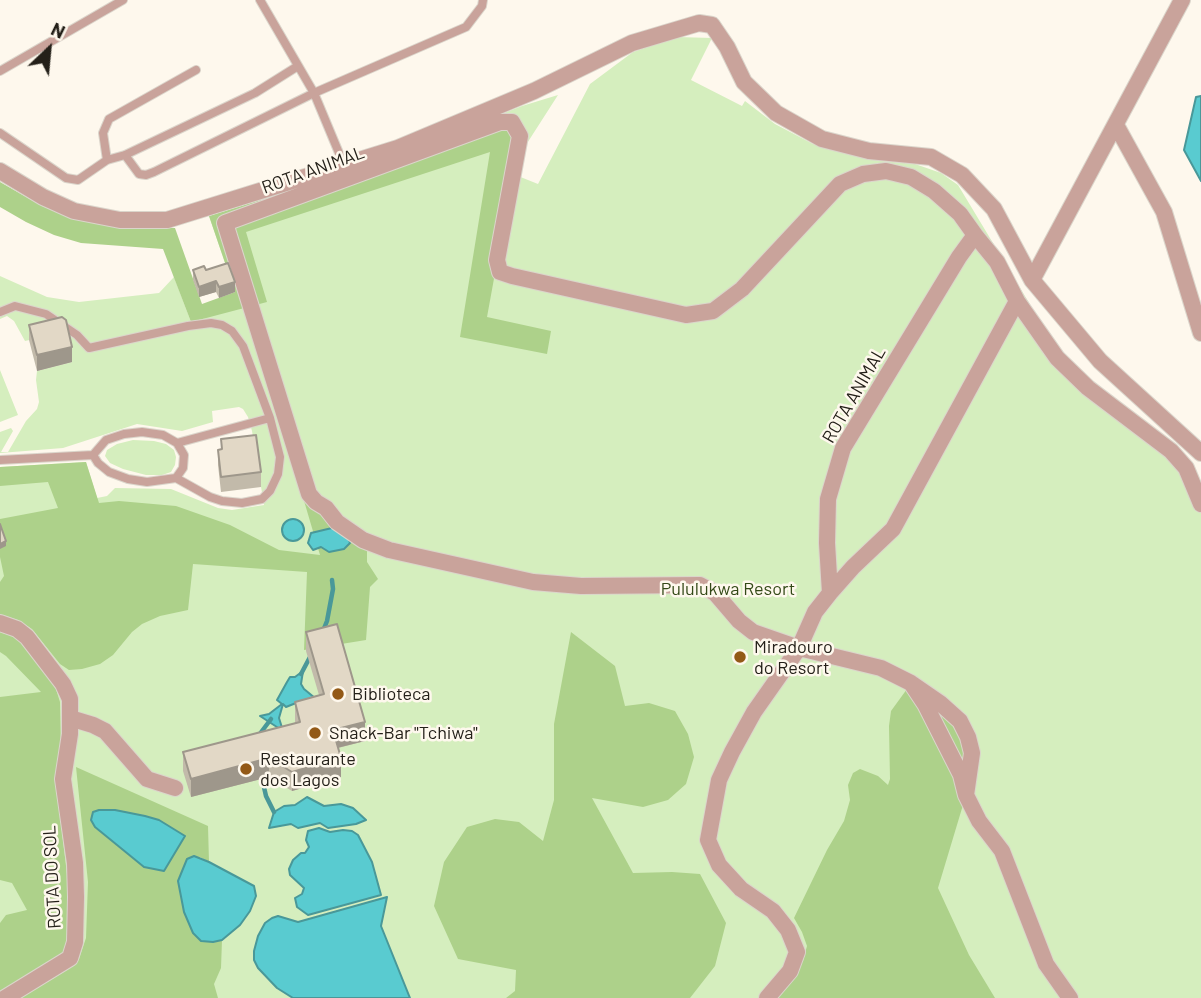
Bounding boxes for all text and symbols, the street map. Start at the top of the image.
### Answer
north arrow [14,14,84,84]
text: N [48,17,69,43]
street label: ROTA ANIMAL [259,141,367,199]
street label: ROTA ANIMAL [818,343,890,447]
park label: Pululukwa Resort [661,578,795,600]
place label: Miradouro do Resort [754,636,833,678]
marker: Miradouro do Resort [732,649,748,665]
place label: Biblioteca [352,683,431,705]
marker: Biblioteca [330,686,346,702]
place label: Snack-Bar "Tchiwa" [329,722,478,744]
marker: Snack-Bar "Tchiwa" [307,725,323,741]
place label: Restaurante dos Lagos [260,748,356,790]
marker: Restaurante dos Lagos [238,761,254,777]
street label: ROTA DO SOL [39,825,65,929]

